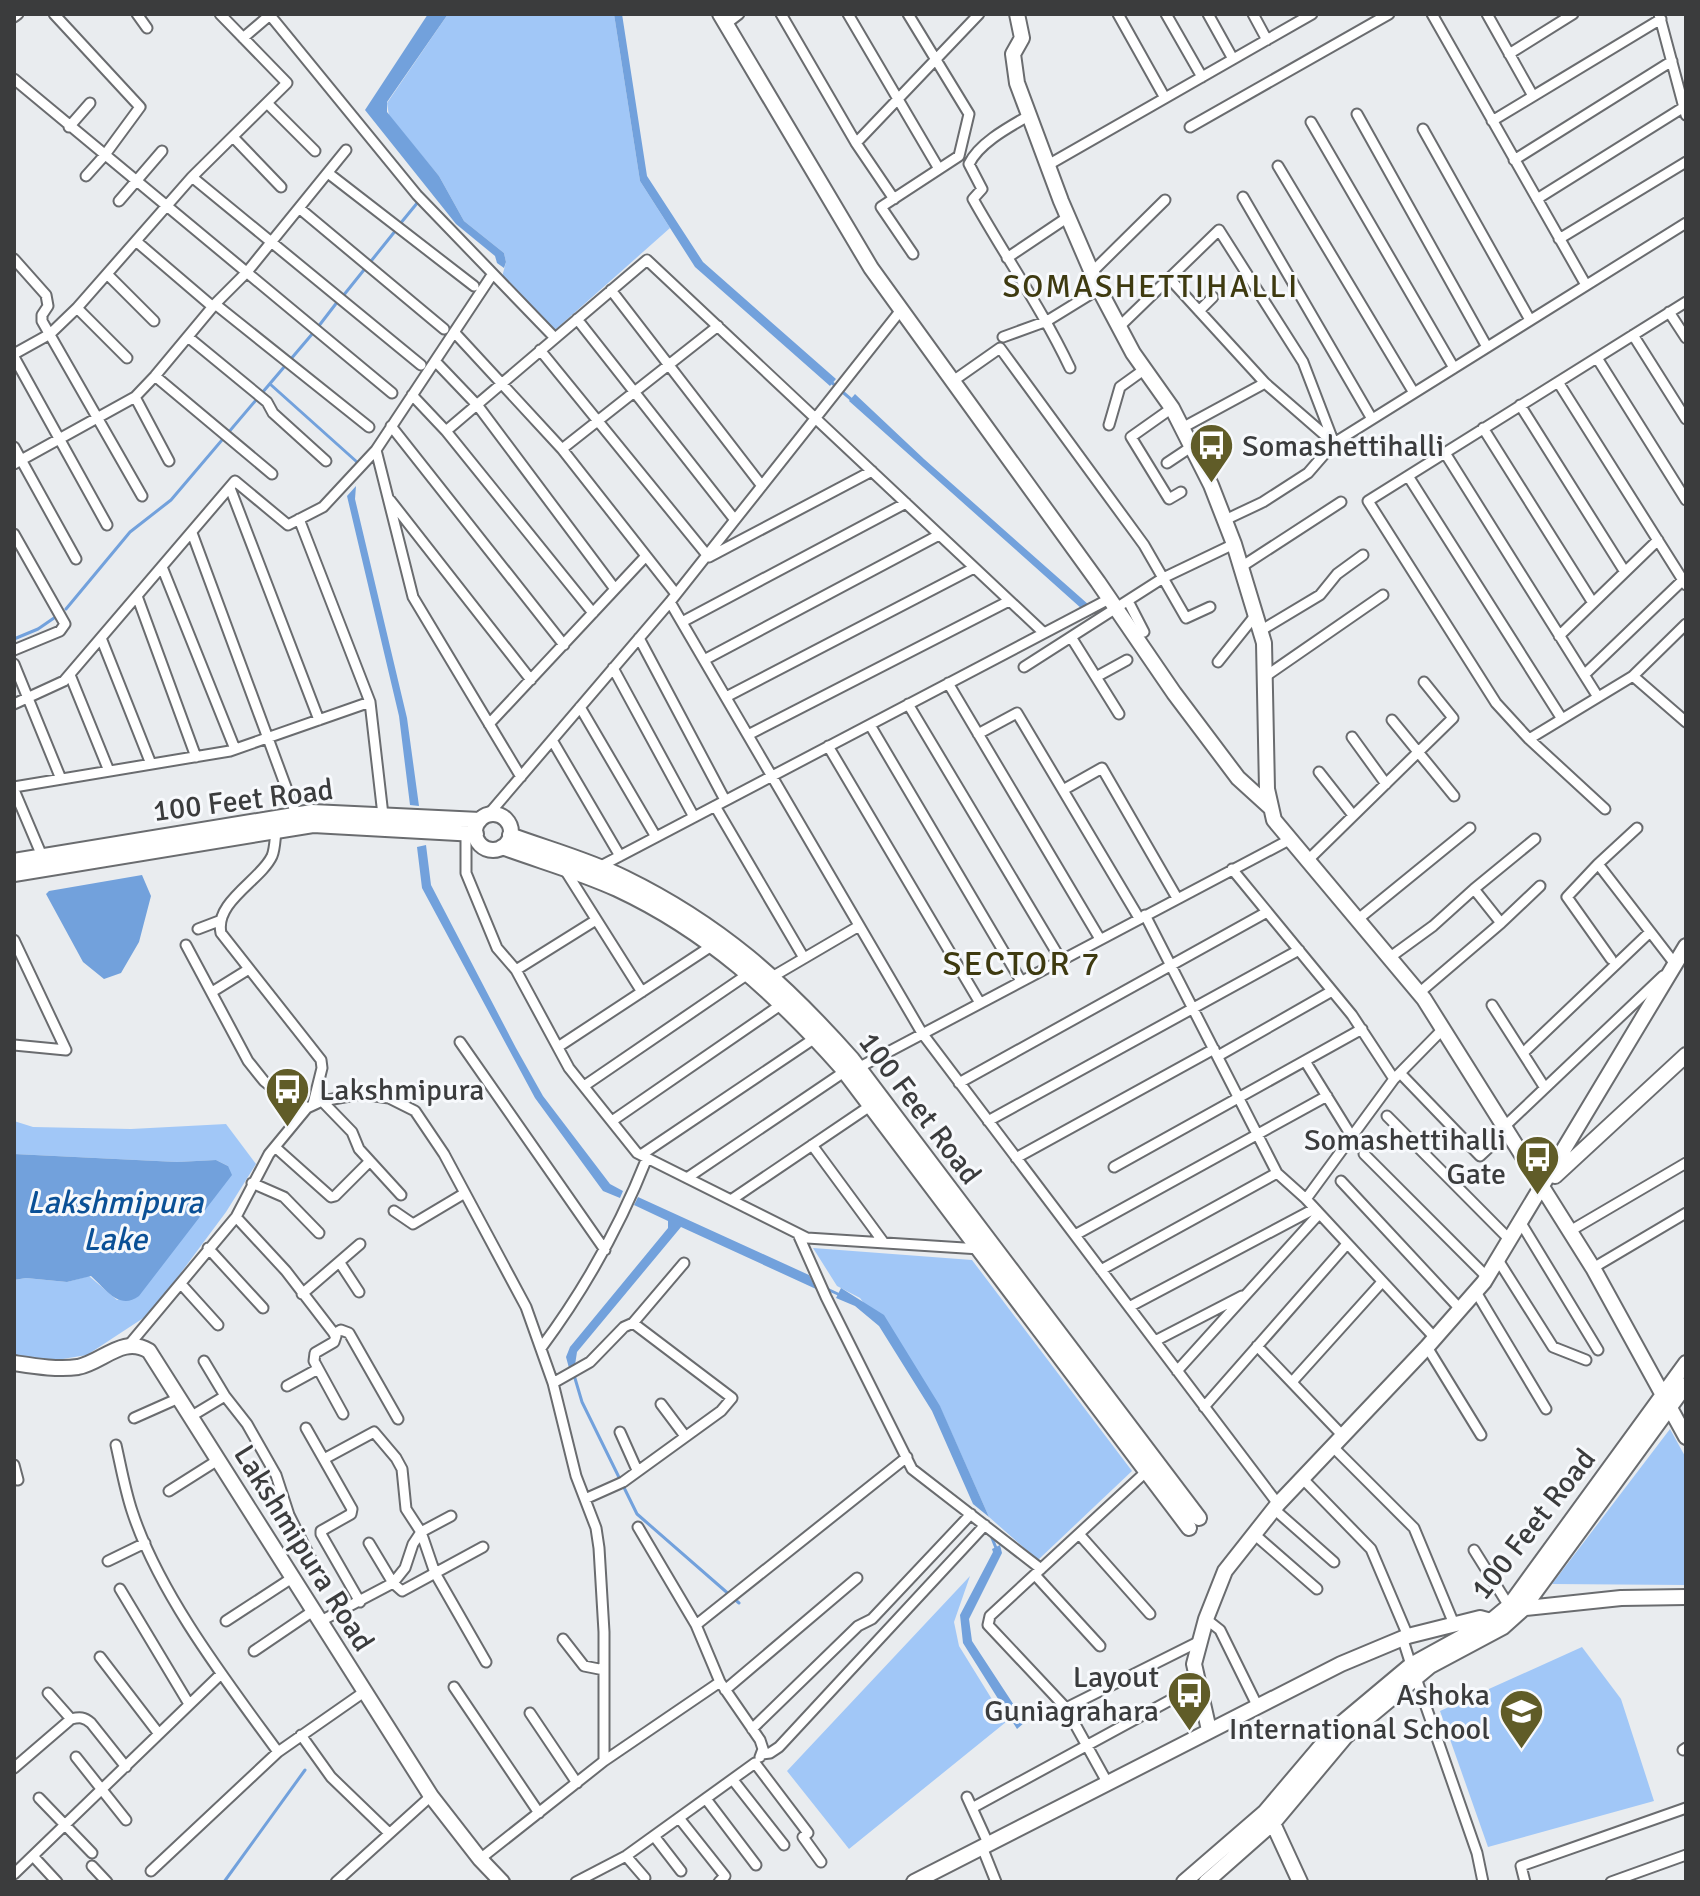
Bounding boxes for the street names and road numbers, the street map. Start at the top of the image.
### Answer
street label: 100 Feet Road [151,771,335,830]
street label: 100 Feet Road [850,1025,989,1192]
street label: Lakshmipura Road [225,1438,382,1658]
street label: 100 Feet Road [1463,1441,1604,1607]

